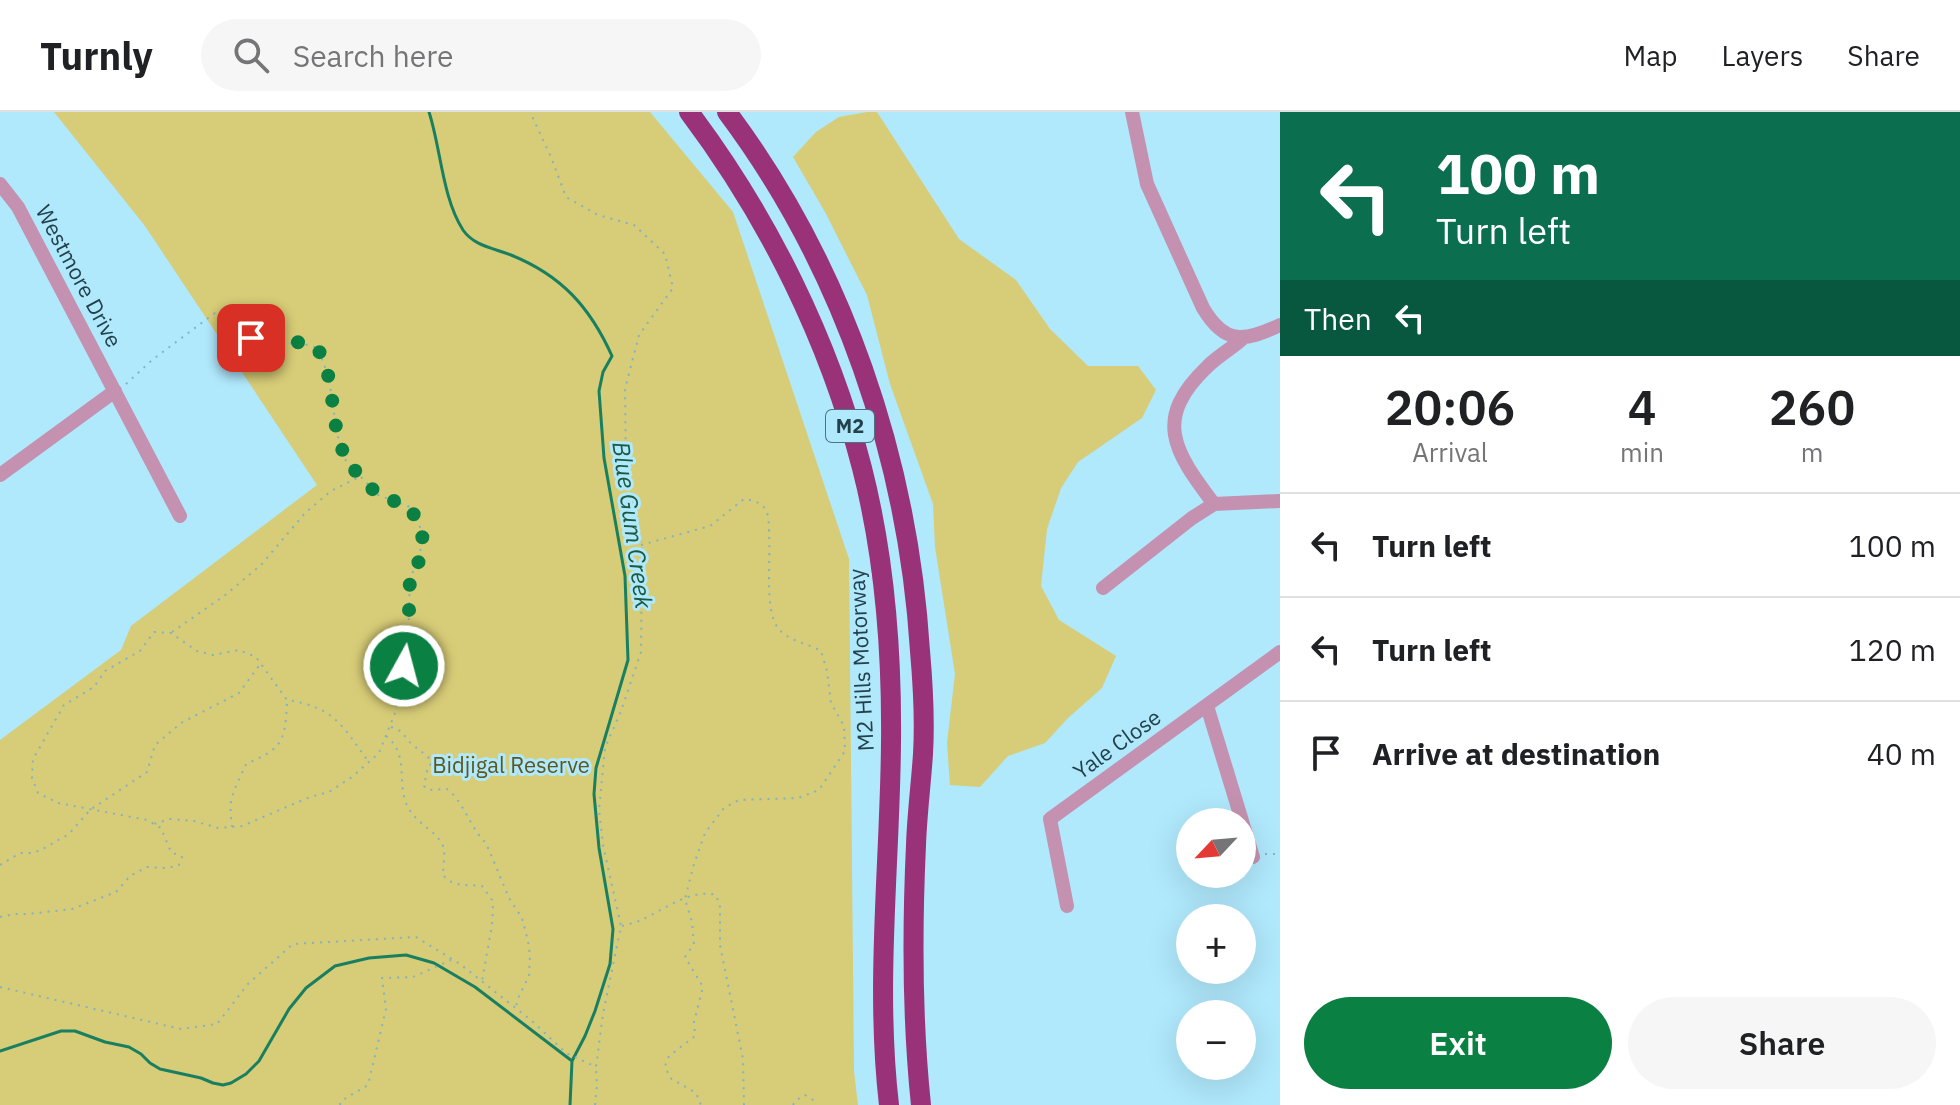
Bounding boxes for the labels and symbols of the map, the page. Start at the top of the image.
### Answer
street label: Westmore Drive [30,199,129,352]
pin [217,304,285,372]
road number: M2 [826,410,874,442]
water label: Blue Gum Creek [605,439,661,611]
street label: M2 Hills Motorway [841,568,880,752]
position arrow [362,624,446,708]
street label: Yale Close [1067,702,1166,785]
park label: Bidjigal Reserve [432,750,590,779]
north arrow [1176,808,1256,888]

